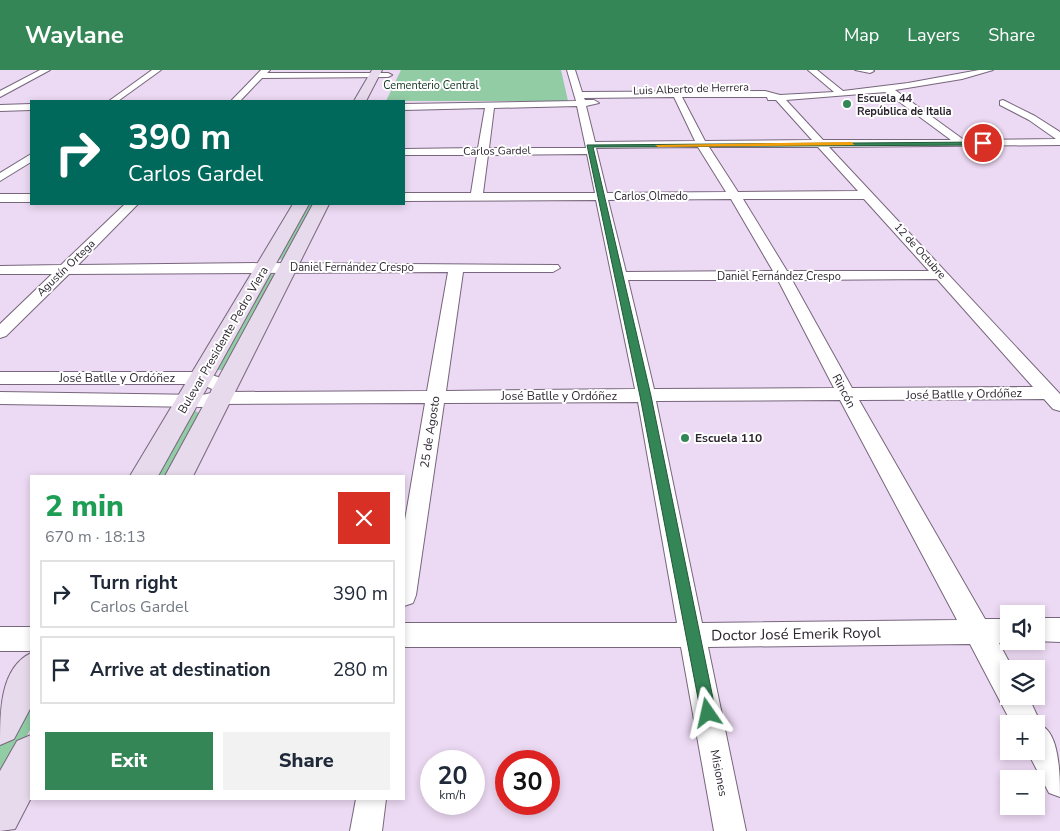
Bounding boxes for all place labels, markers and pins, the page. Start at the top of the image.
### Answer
place label: Escuela 44 República de Italia [857,91,952,119]
marker: Escuela 44 República de Italia [841,98,853,110]
pin [962,122,1004,164]
place label: Escuela 110 [695,430,762,446]
marker: Escuela 110 [679,432,691,444]

